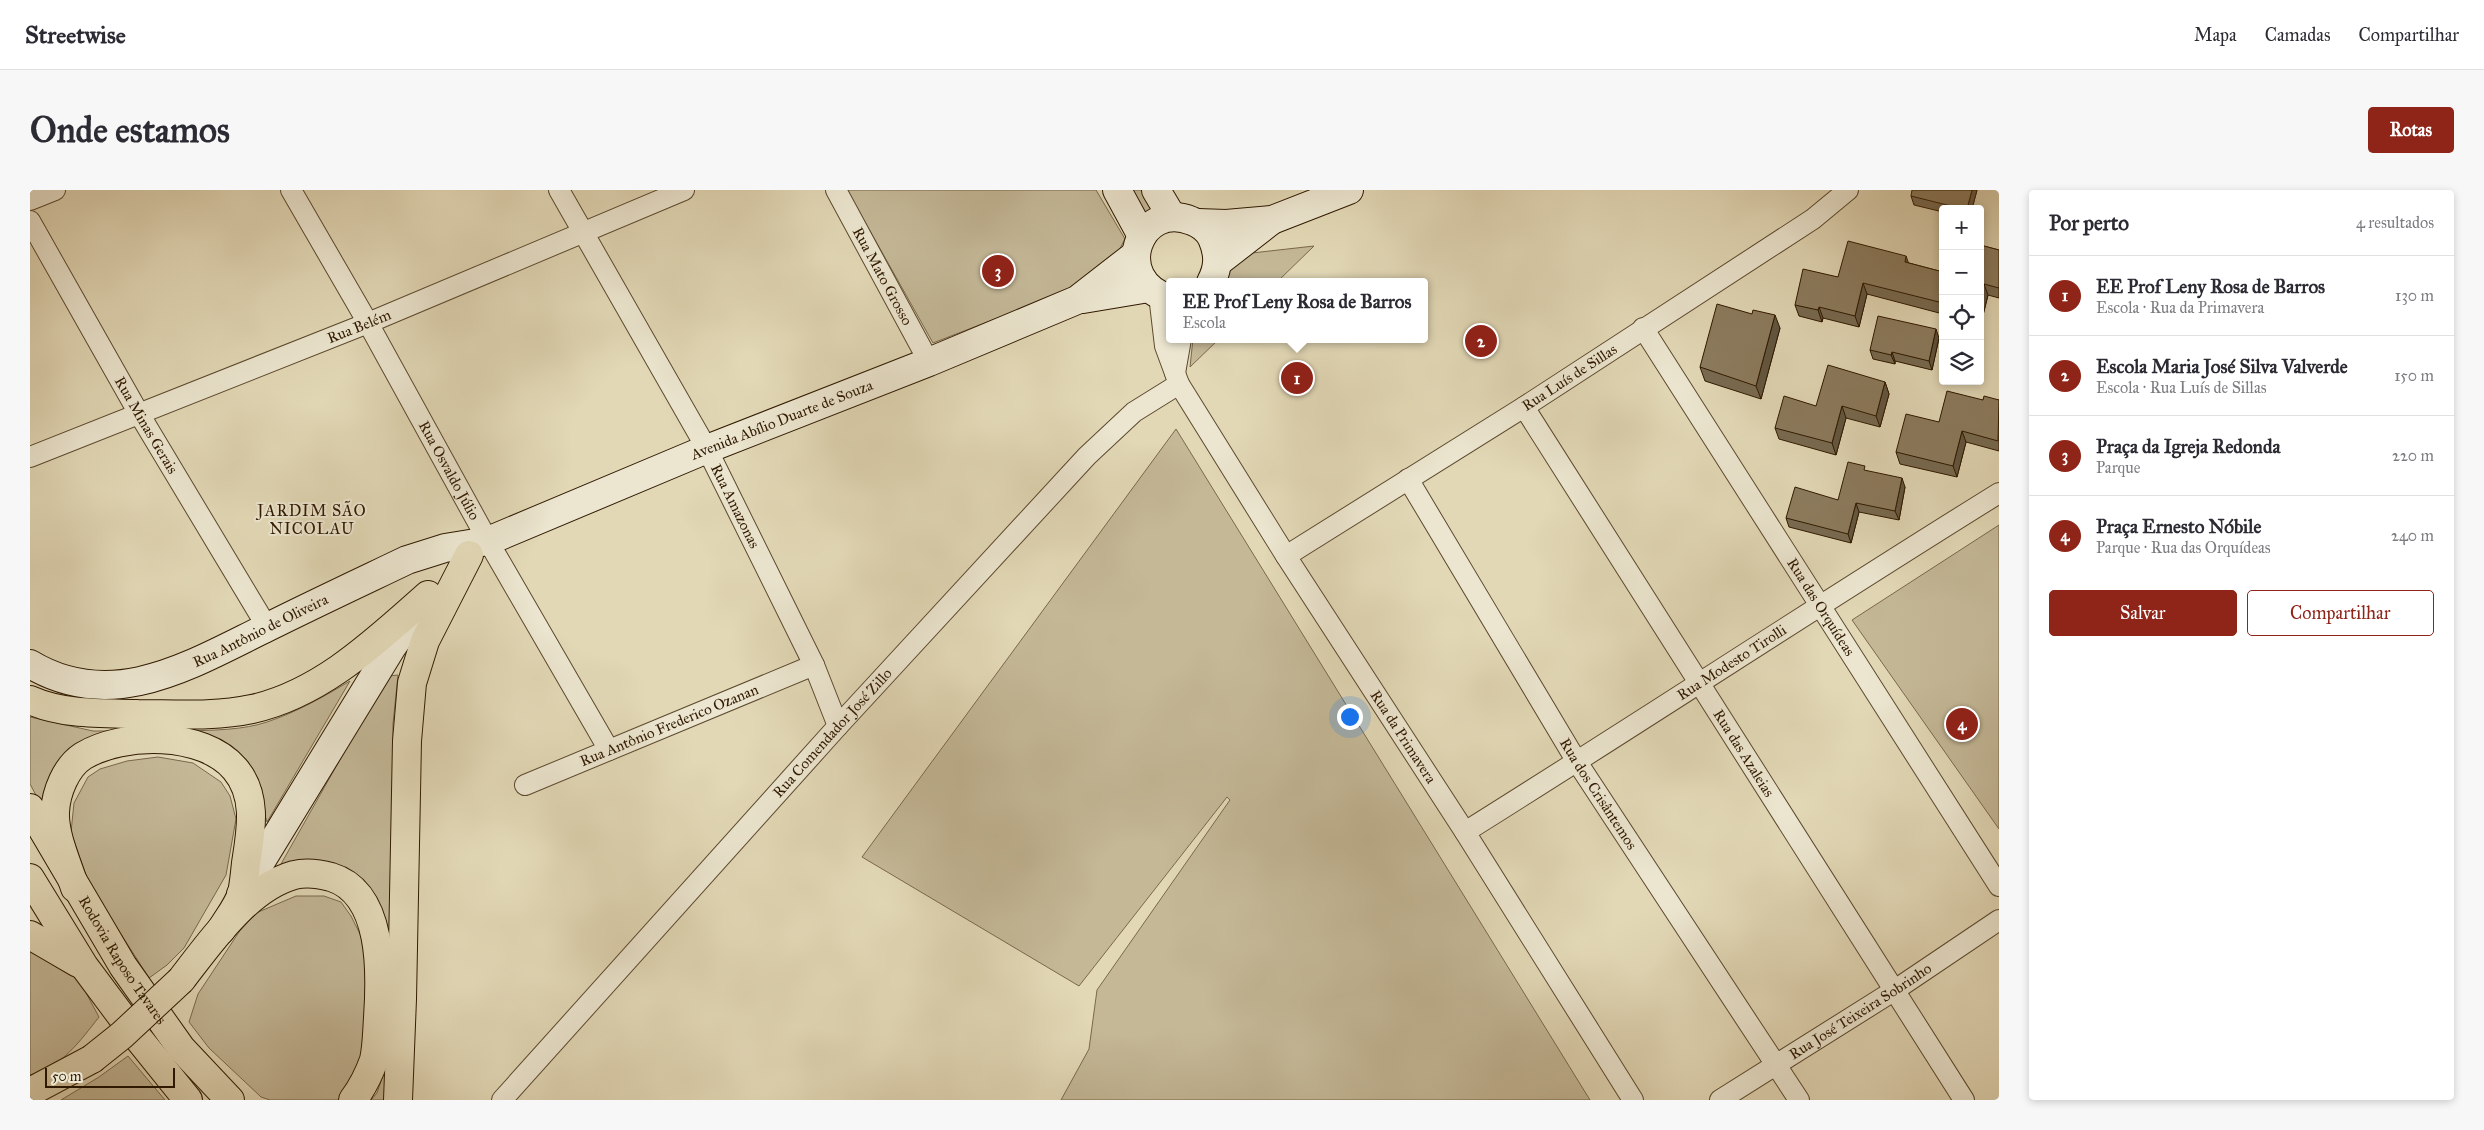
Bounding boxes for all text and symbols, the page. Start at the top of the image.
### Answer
text: Streetwise [25,20,126,50]
text: Mapa [2194,24,2237,46]
text: Camadas [2265,24,2331,46]
text: Compartilhar [2359,24,2459,46]
button: Rotas [2368,107,2454,153]
text: Onde estamos [30,109,230,152]
map controls [1939,205,1984,385]
button: + [1939,205,1984,250]
text: Por perto [2049,210,2129,236]
text: 4 resultados [2356,213,2434,232]
street label: Rua Mato Grosso [849,224,917,329]
button: − [1939,250,1984,295]
pin: 3 [982,252,1014,290]
text: EE Prof Leny Rosa de Barros [2096,275,2325,298]
popup [1166,278,1428,343]
text: 1 [2062,286,2068,305]
text: 130 m [2395,286,2434,305]
text: EE Prof Leny Rosa de Barros [1182,290,1412,313]
button: locate [1939,295,1984,340]
text: Escola · Rua da Primavera [2096,298,2264,317]
street label: Rua Belém [325,305,394,347]
text: Escola [1182,313,1226,332]
pin: 2 [1465,322,1497,360]
street label: Rua Luís de Sillas [1519,340,1620,415]
button: layers [1939,340,1984,385]
text: Escola Maria José Silva Valverde [2096,355,2348,378]
pin: 1 [1281,359,1313,397]
text: 2 [2061,366,2069,385]
text: 150 m [2394,366,2434,385]
street label: Rua Minas Gerais [111,373,182,477]
street label: Avenida Abílio Duarte de Souza [687,376,876,464]
text: Escola · Rua Luís de Sillas [2096,378,2267,397]
street label: Rua Osvaldo Júlio [415,418,484,523]
text: Praça da Igreja Redonda [2096,435,2280,458]
text: 3 [2062,446,2068,465]
text: 220 m [2392,446,2434,465]
text: Parque [2096,458,2140,477]
street label: Rua Amazonas [707,461,764,551]
district label: JARDIM SÃO NICOLAU [255,500,367,538]
text: Praça Ernesto Nóbile [2096,515,2261,538]
text: 4 [2061,526,2069,545]
text: 240 m [2391,526,2434,545]
text: Parque · Rua das Orquídeas [2096,538,2271,557]
street label: Rua das Orquídeas [1783,555,1859,659]
street label: Rua Antônio de Oliveira [190,590,331,671]
button: Salvar [2049,590,2237,636]
button: Compartilhar [2247,590,2434,636]
street label: Rua Modesto Tirolli [1674,621,1790,704]
street label: Rua Comendador José Zillo [769,664,896,801]
street label: Rua Antônio Frederico Ozanan [577,680,761,770]
street label: Rua da Primavera [1367,687,1440,787]
your location [1337,704,1363,730]
pin: 4 [1946,705,1978,743]
street label: Rua das Azaleias [1709,706,1778,800]
street label: Rua dos Crisântemos [1556,735,1641,853]
street label: Rodovia Raposo Tavares [75,893,170,1028]
street label: Rua José Teixeira Sobrinho [1786,959,1935,1063]
scale bar [45,1065,175,1088]
text: 50 m [52,1068,81,1085]

